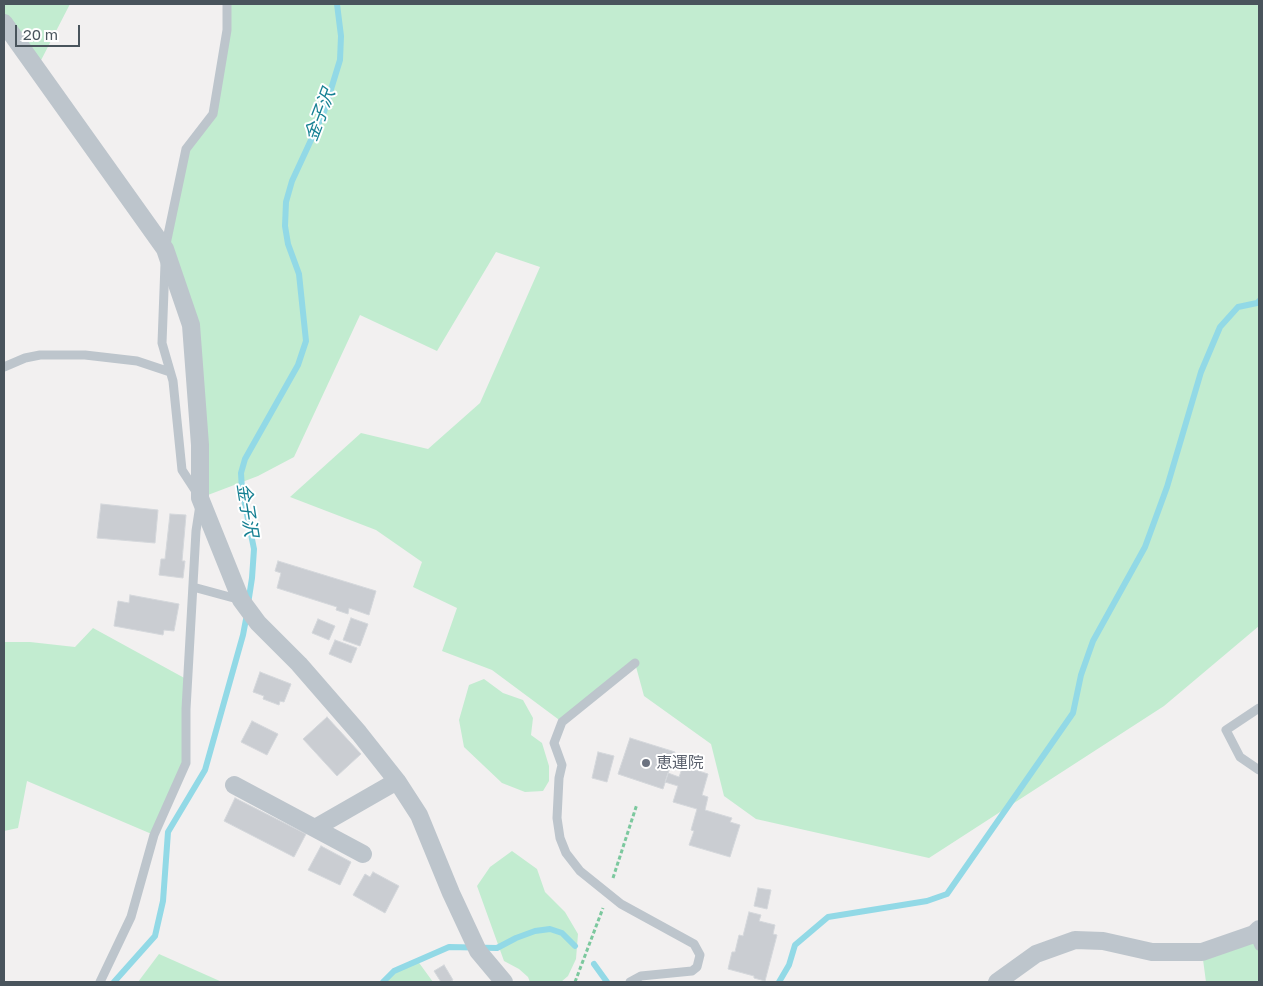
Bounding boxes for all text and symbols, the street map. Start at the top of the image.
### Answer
scale bar [18,15,82,47]
text: 20 m [23,25,58,43]
water label: 金子沢 [300,86,340,144]
water label: 金子沢 [232,482,262,538]
place label: 恵運院 [656,753,704,773]
marker: 恵運院 [640,757,652,769]

